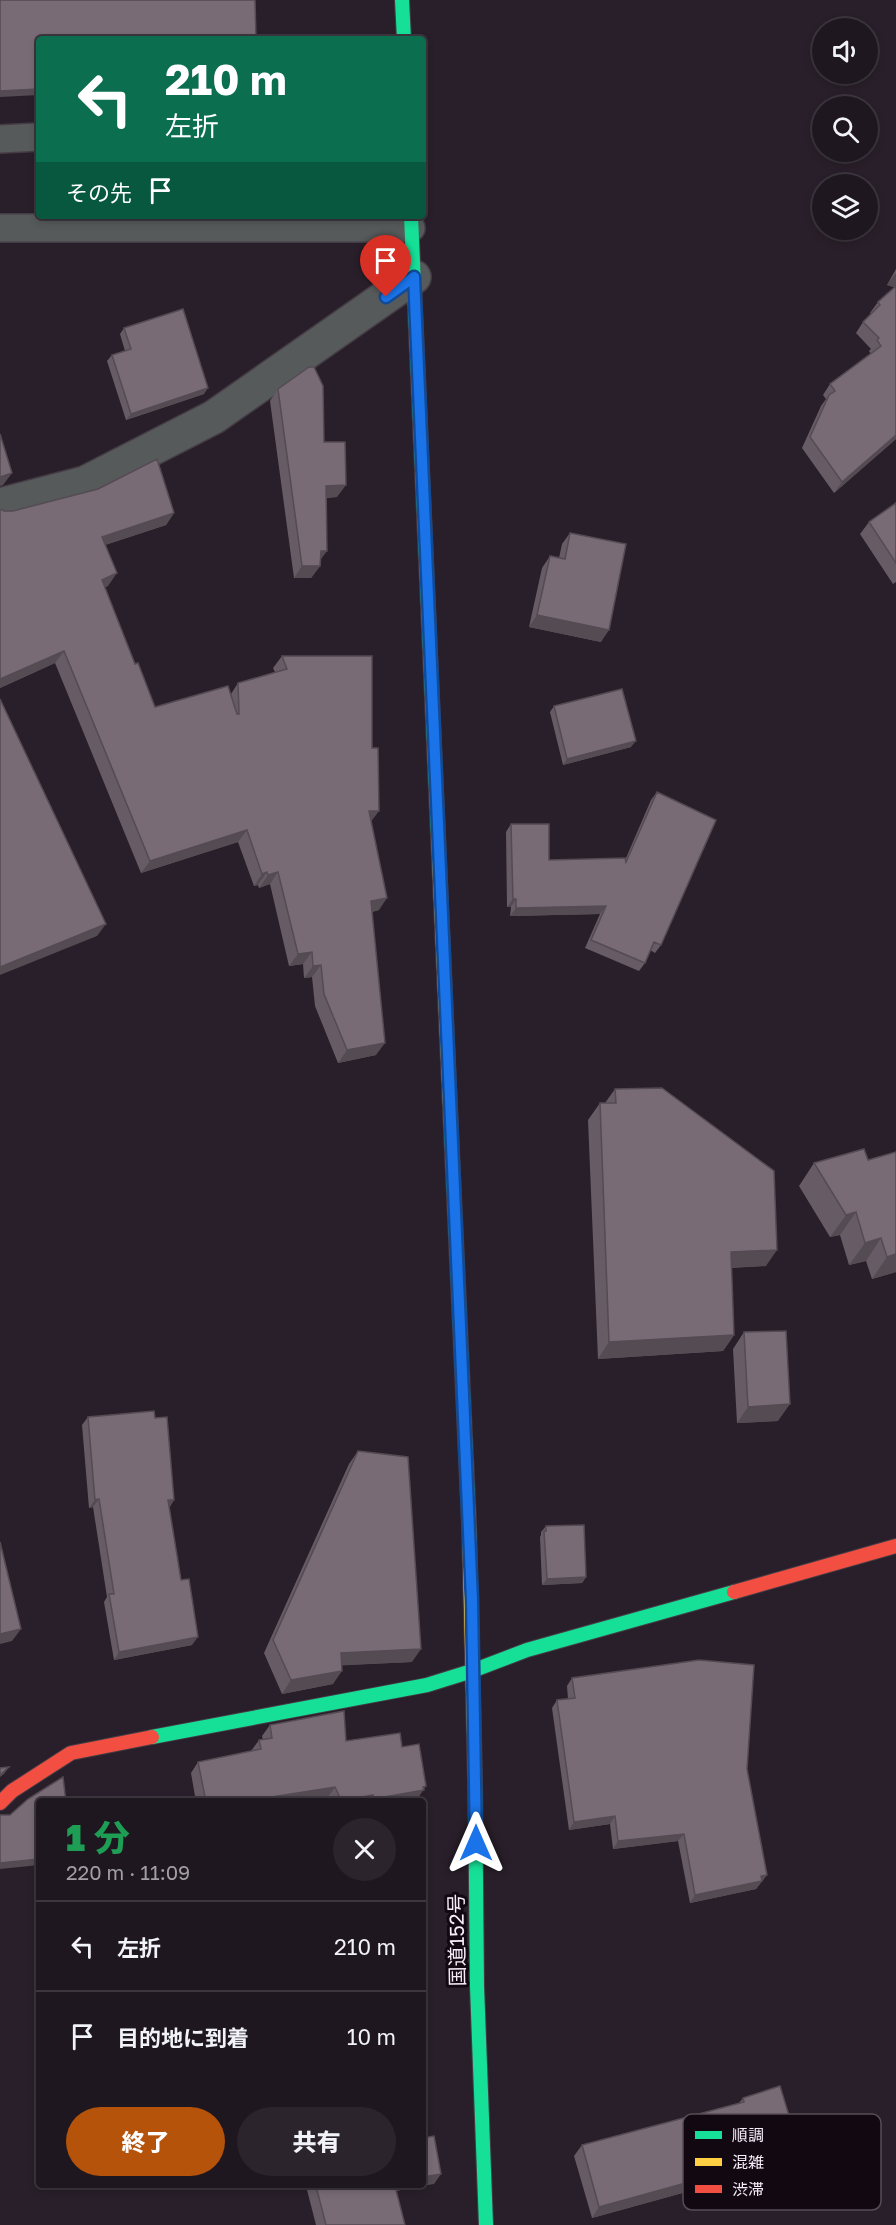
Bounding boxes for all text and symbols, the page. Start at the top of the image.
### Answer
map controls [812,18,878,240]
button: sound [812,18,878,84]
text: 210 m [165,54,287,104]
icon: left [66,60,144,138]
button: search [812,96,878,162]
text: 左折 [165,110,219,142]
icon: arrive [144,174,177,207]
button: layers [812,174,878,240]
text: その先 [66,179,132,206]
pin [360,235,411,297]
icon: arrive [369,244,402,277]
position arrow [444,1811,508,1875]
text: 1 分 [66,1816,130,1859]
button: close [333,1818,396,1881]
text: 220 m · 11:09 [66,1860,190,1884]
street label: 国道152号 [443,1893,469,1987]
icon: left [66,1930,99,1963]
text: 210 m [334,1933,396,1960]
text: 左折 [117,1934,161,1961]
icon: arrive [66,2020,99,2053]
text: 10 m [347,2023,396,2050]
text: 目的地に到着 [117,2024,249,2051]
button: 終了 [66,2107,225,2176]
button: 共有 [237,2107,396,2176]
legend [683,2114,881,2210]
text: 順調 [732,2125,764,2145]
text: 混雑 [732,2152,764,2172]
text: 渋滞 [732,2179,764,2199]

